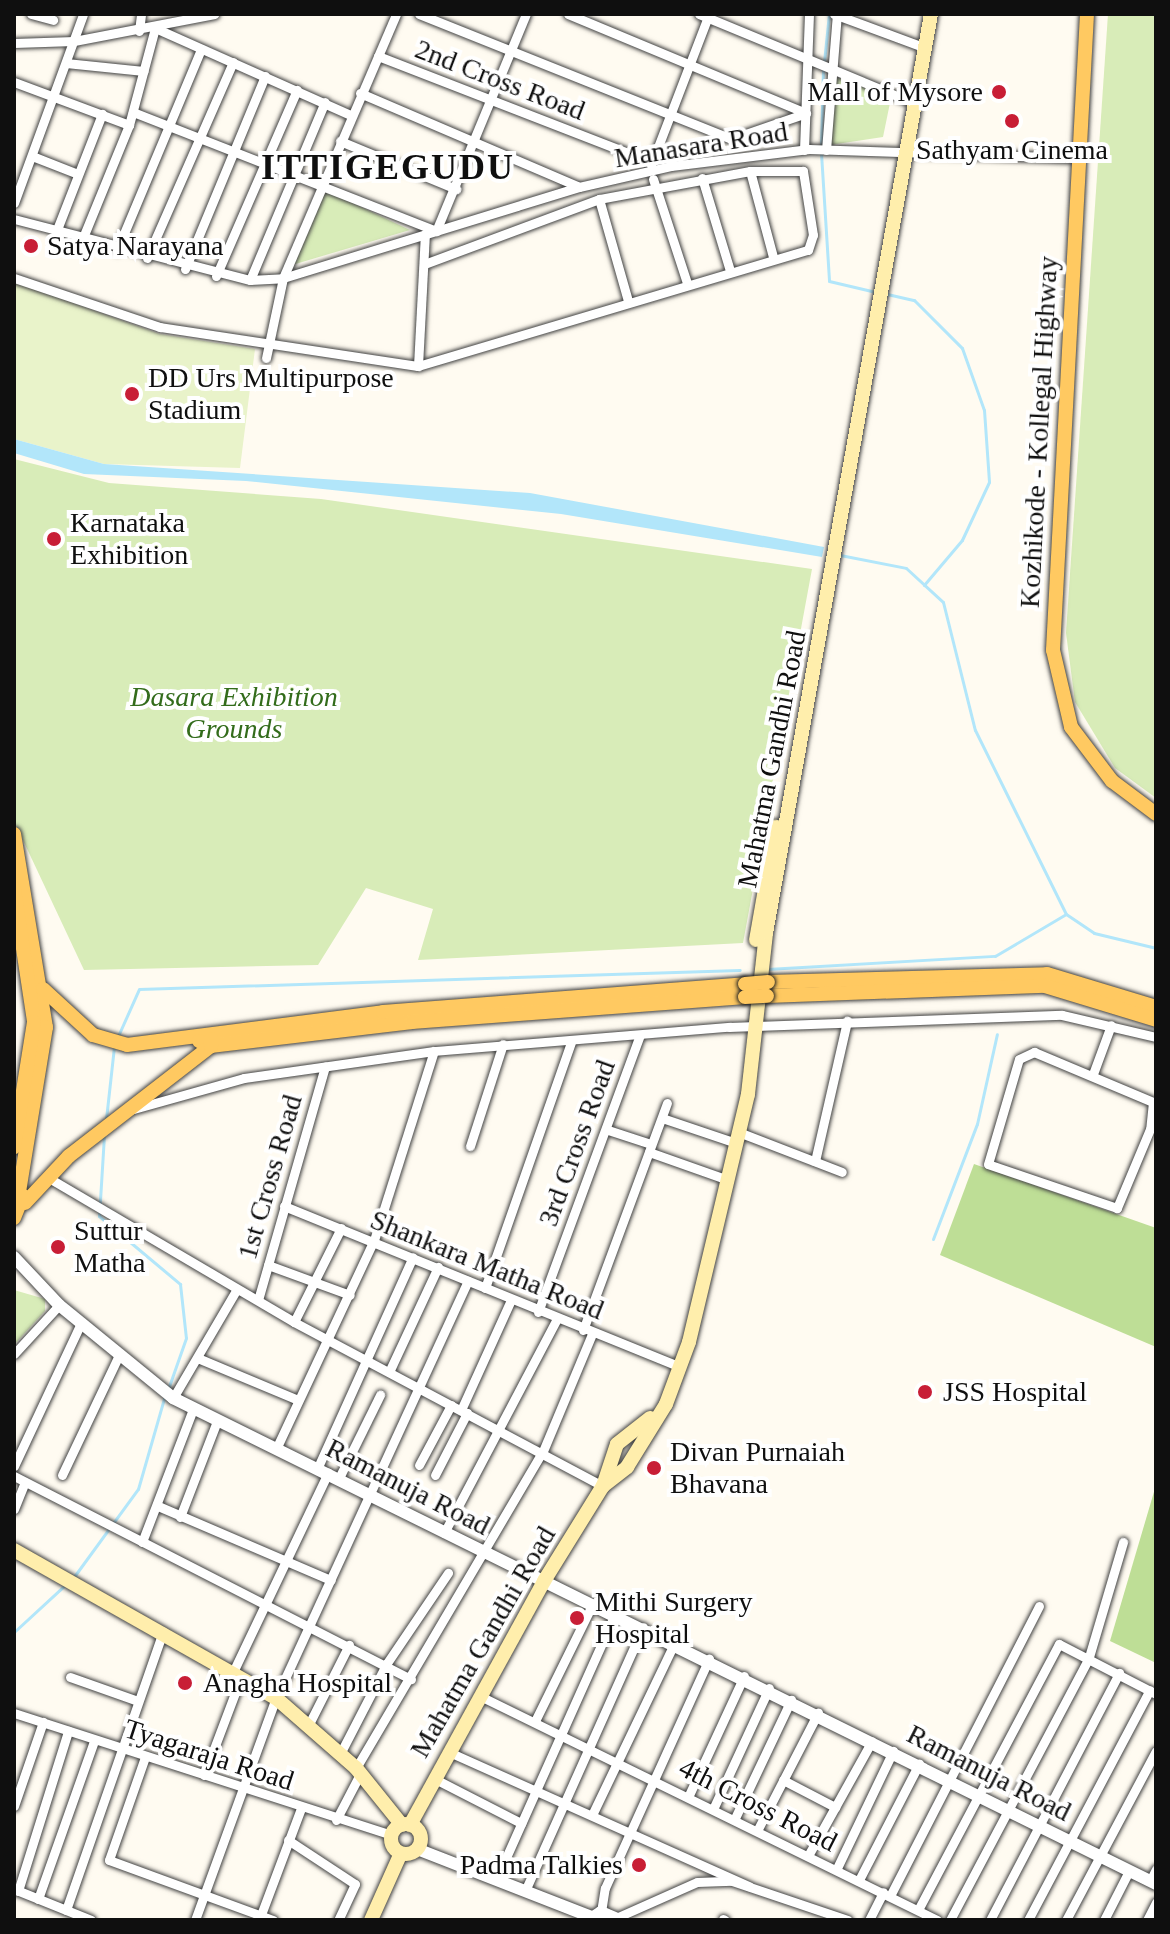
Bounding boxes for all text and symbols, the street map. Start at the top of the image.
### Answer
street label: 2nd Cross Road [398,27,602,133]
place label: Mall of Mysore [788,75,983,109]
marker: Mall of Mysore [990,83,1008,101]
street label: Manasara Road [597,112,805,178]
marker: Sathyam Cinema [1003,112,1021,130]
place label: Sathyam Cinema [901,133,1123,167]
district label: ITTIGEGUDU [266,146,510,190]
place label: Satya Narayana [47,229,253,263]
marker: Satya Narayana [22,237,40,255]
street label: Kozhikode - Kollegal Highway [1012,237,1066,627]
place label: DD Urs Multipurpose Stadium [148,361,427,427]
marker: DD Urs Multipurpose Stadium [123,385,141,403]
place label: Karnataka Exhibition [70,506,204,572]
marker: Karnataka Exhibition [45,530,63,548]
street label: Mahatma Gandhi Road [726,606,818,912]
park label: Dasara Exhibition Grounds [119,680,349,746]
street label: 3rd Cross Road [527,1043,627,1243]
street label: 1st Cross Road [227,1078,313,1276]
street label: Shankara Matha Road [346,1195,628,1335]
place label: Suttur Matha [74,1214,158,1280]
marker: Suttur Matha [49,1238,67,1256]
place label: JSS Hospital [943,1375,1098,1409]
marker: JSS Hospital [914,1381,936,1403]
street label: Ramanuja Road [308,1425,508,1549]
place label: Divan Purnaiah Bhavana [670,1435,872,1501]
marker: Divan Purnaiah Bhavana [645,1459,663,1477]
street label: Mahatma Gandhi Road [392,1502,574,1782]
place label: Mithi Surgery Hospital [595,1585,773,1651]
marker: Mithi Surgery Hospital [566,1607,588,1629]
place label: Anagha Hospital [203,1666,421,1700]
marker: Anagha Hospital [174,1672,196,1694]
street label: Tyagaraja Road [107,1708,311,1802]
street label: Ramanuja Road [889,1711,1089,1835]
street label: 4th Cross Road [662,1745,854,1865]
place label: Padma Talkies [436,1848,623,1882]
marker: Padma Talkies [630,1856,648,1874]

